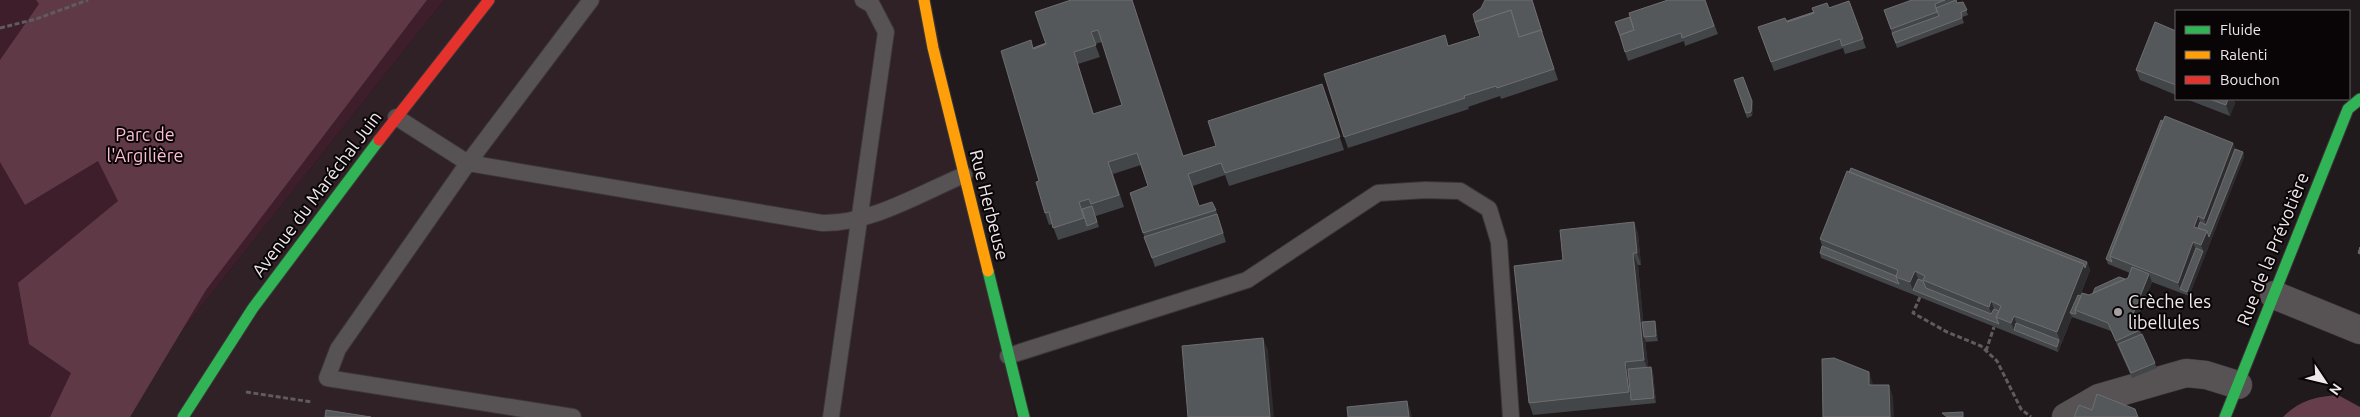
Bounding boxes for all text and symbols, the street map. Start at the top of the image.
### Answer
legend [2175,10,2350,100]
text: Fluide [2220,21,2261,38]
text: Ralenti [2220,46,2267,63]
text: Bouchon [2220,71,2280,88]
street label: Avenue du Maréchal Juin [247,107,385,280]
park label: Parc de l'Argilière [107,124,183,165]
street label: Rue Herbeuse [967,147,1013,262]
street label: Rue de la Prévotière [2232,169,2312,328]
place label: Crèche les libellules [2128,291,2211,332]
marker: Crèche les libellules [2112,306,2124,318]
north arrow [2300,357,2350,407]
text: N [2326,381,2345,398]

